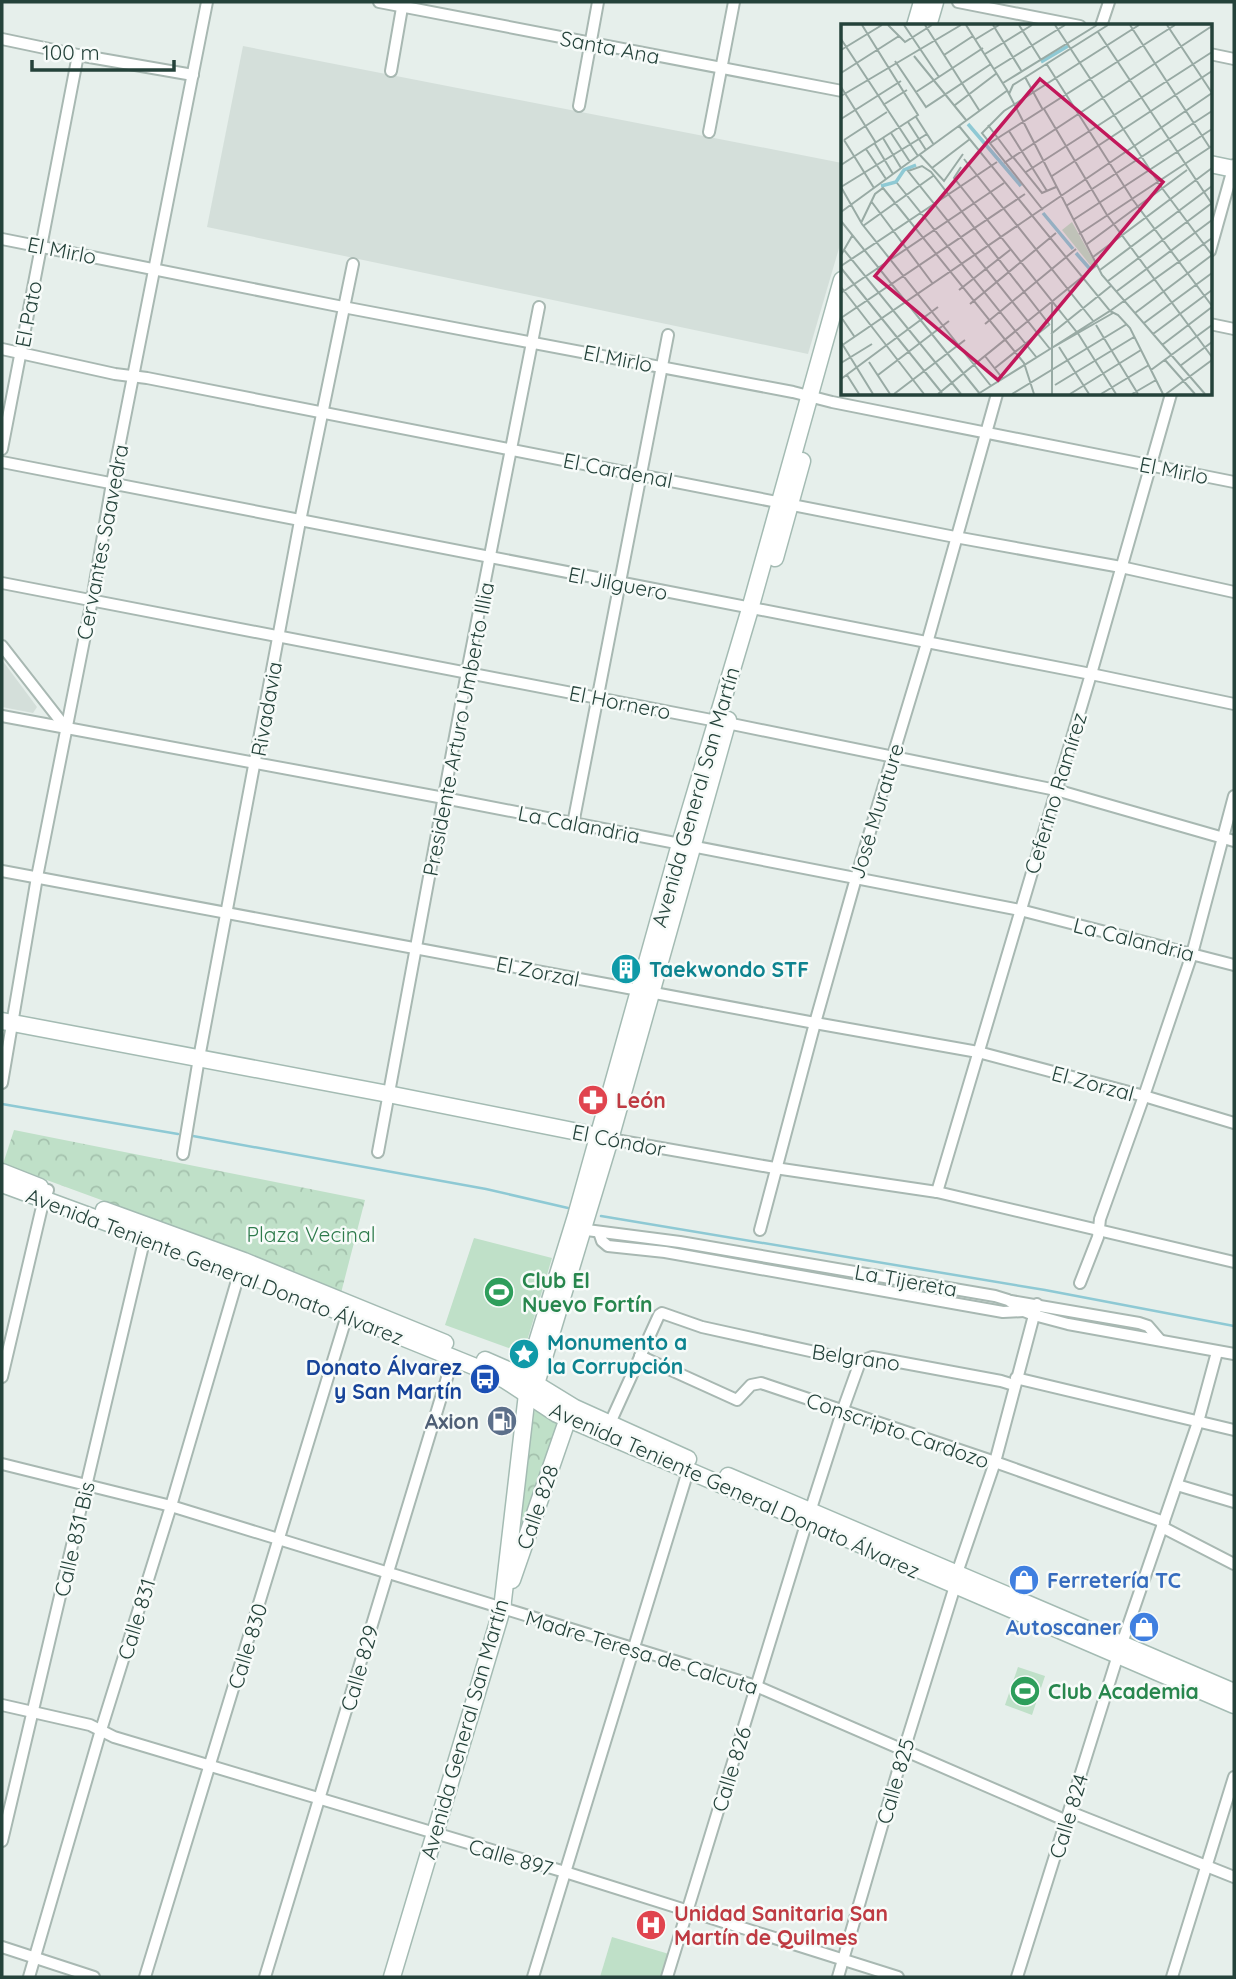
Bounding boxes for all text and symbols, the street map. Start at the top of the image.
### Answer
inset map [841,24,1212,396]
street label: Santa Ana [558,25,662,69]
scale bar [32,28,173,72]
text: 100 m [42,39,100,65]
street label: El Mirlo [25,231,99,269]
street label: El Pato [9,278,47,350]
street label: El Mirlo [581,339,655,377]
street label: Cervantes Saavedra [70,442,134,642]
street label: El Cardenal [561,447,675,493]
street label: El Mirlo [1137,451,1211,489]
street label: El Jilguero [566,561,670,605]
street label: Presidente Arturo Umberto Illia [417,580,499,878]
street label: Rivadavia [245,660,287,758]
street label: Avenida General San Martín [645,664,745,930]
street label: El Hornero [567,679,673,725]
street label: Ceferino Ramírez [1018,709,1092,877]
street label: José Murature [843,740,909,882]
street label: La Calandria [516,799,642,849]
street label: La Calandria [1071,911,1197,967]
street label: El Zorzal [494,950,582,992]
building icon: Taekwondo STF [609,952,643,986]
place label: Taekwondo STF [649,956,809,982]
street label: El Zorzal [1049,1060,1137,1106]
pharmacy icon: León [576,1083,610,1117]
place label: León [616,1087,666,1113]
street label: El Cóndor [570,1118,668,1162]
street label: Avenida Teniente General Donato Álvarez [23,1182,407,1350]
park label: Plaza Vecinal [246,1221,376,1247]
street label: La Tijereta [853,1258,959,1302]
place label: Club El Nuevo Fortín [522,1267,653,1317]
sports icon: Club El Nuevo Fortín [482,1275,516,1309]
place label: Monumento a la Corrupción [547,1329,687,1379]
place icon: Monumento a la Corrupción [507,1337,541,1371]
street label: Belgrano [810,1338,902,1376]
place label: Donato Álvarez y San Martín [306,1354,462,1404]
bus stop icon: Donato Álvarez y San Martín [468,1362,502,1396]
street label: Conscripto Cardozo [803,1386,993,1474]
street label: Avenida Teniente General Donato Álvarez [546,1396,924,1584]
fuel station icon: Axion [485,1404,519,1438]
place label: Axion [425,1408,479,1434]
street label: Calle 828 [510,1461,564,1553]
street label: Calle 831 Bis [48,1479,100,1599]
shop icon: Ferretería TC [1007,1563,1041,1597]
place label: Ferretería TC [1047,1567,1181,1593]
street label: Calle 831 [111,1575,161,1663]
street label: Avenida General San Martín [414,1596,514,1862]
street label: Calle 830 [222,1600,272,1692]
street label: Madre Teresa de Calcuta [522,1604,762,1700]
shop icon: Autoscaner [1127,1610,1161,1644]
place label: Autoscaner [1006,1614,1121,1640]
street label: Calle 829 [334,1622,384,1714]
sports icon: Club Academia [1008,1674,1042,1708]
place label: Club Academia [1048,1678,1199,1704]
street label: Calle 826 [706,1723,756,1815]
street label: Calle 825 [870,1735,920,1827]
street label: Calle 824 [1043,1770,1093,1862]
street label: Calle 897 [466,1833,556,1882]
place label: Unidad Sanitaria San Martín de Quilmes [674,1900,888,1950]
hospital icon: Unidad Sanitaria San Martín de Quilmes [634,1908,668,1942]

